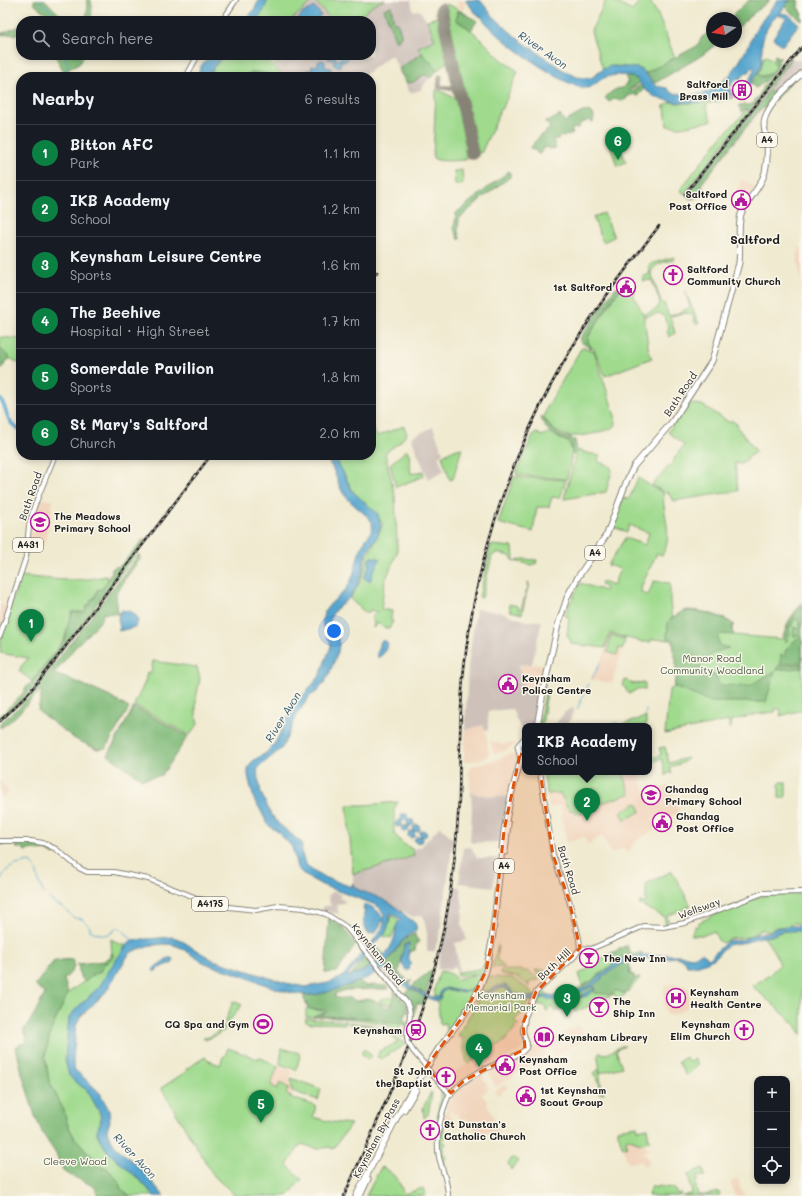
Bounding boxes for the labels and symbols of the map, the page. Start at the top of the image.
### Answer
north arrow [706,12,742,48]
water label: River Avon [516,27,571,72]
place label: Saltford Brass Mill [679,77,729,103]
building icon: Saltford Brass Mill [731,79,753,101]
pin: 6 [605,127,631,160]
road number: A4 [757,133,777,147]
place label: Saltford Post Office [669,187,728,213]
public building icon: Saltford Post Office [730,189,752,211]
district label: Saltford [730,231,780,247]
place label: Saltford Community Church [687,262,781,288]
church icon: Saltford Community Church [662,264,684,286]
public building icon: 1st Saltford [615,276,637,298]
place label: 1st Saltford [553,280,613,294]
street label: Bath Road [660,369,700,419]
street label: Bath Road [15,470,45,522]
place label: The Meadows Primary School [54,509,131,535]
school or university icon: The Meadows Primary School [29,511,51,533]
road number: A431 [13,538,43,552]
road number: A4 [585,546,605,560]
pin: 1 [18,609,44,642]
your location [324,621,344,641]
park label: Manor Road Community Woodland [660,651,764,677]
place label: Keynsham Police Centre [522,671,591,697]
public building icon: Keynsham Police Centre [497,673,519,695]
water label: River Avon [261,689,304,745]
place label: Chandag Primary School [665,782,742,808]
school or university icon: Chandag Primary School [640,784,662,806]
pin: 2 [574,788,600,821]
place label: Chandag Post Office [676,809,734,835]
public building icon: Chandag Post Office [651,811,673,833]
street label: Bath Road [555,844,583,896]
road number: A4 [494,859,514,873]
street label: Wellsway [676,894,722,922]
road number: A4175 [192,897,228,911]
street label: Keynsham Road [349,920,407,988]
street label: Bath Hill [534,945,574,983]
bar icon: The New Inn [578,947,600,969]
place label: The New Inn [603,951,666,965]
pin: 3 [554,984,580,1017]
place label: Keynsham Health Centre [690,985,761,1011]
hospital icon: Keynsham Health Centre [665,987,687,1009]
park label: Keynsham Memorial Park [466,988,536,1014]
place label: The Ship Inn [613,994,655,1020]
bar icon: The Ship Inn [588,996,610,1018]
sports icon: CQ Spa and Gym [252,1013,274,1035]
place label: CQ Spa and Gym [165,1017,249,1031]
place label: Keynsham Elim Church [670,1017,730,1043]
station icon: Keynsham [405,1019,427,1041]
church icon: Keynsham Elim Church [733,1019,755,1041]
place label: Keynsham [353,1023,402,1037]
library icon: Keynsham Library [533,1026,555,1048]
place label: Keynsham Library [558,1030,648,1044]
pin: 4 [466,1034,492,1067]
place label: Keynsham Post Office [519,1052,577,1078]
public building icon: Keynsham Post Office [494,1054,516,1076]
place label: St John the Baptist [376,1064,433,1090]
church icon: St John the Baptist [435,1066,457,1088]
place label: 1st Keynsham Scout Group [540,1083,606,1109]
public building icon: 1st Keynsham Scout Group [515,1085,537,1107]
pin: 5 [248,1090,274,1123]
street label: Keynsham By-Pass [349,1095,403,1180]
place label: St Dunstan's Catholic Church [444,1117,526,1143]
church icon: St Dunstan's Catholic Church [419,1119,441,1141]
water label: River Avon [110,1130,160,1182]
park label: Cleeve Wood [43,1154,107,1168]

